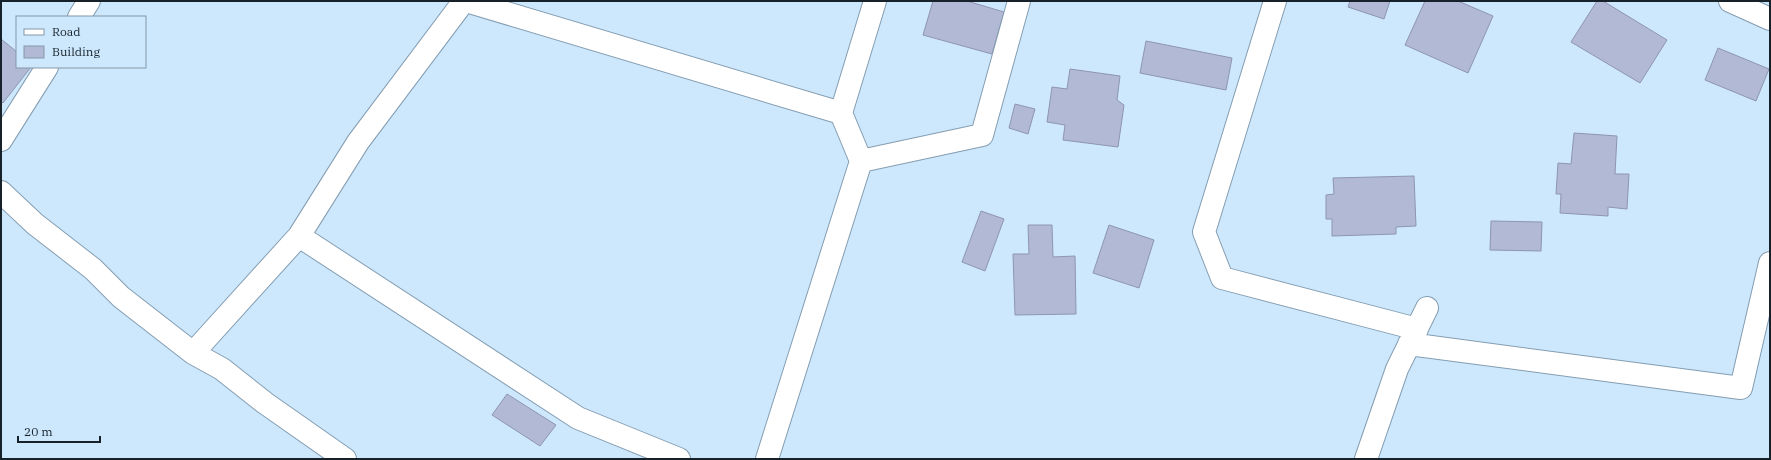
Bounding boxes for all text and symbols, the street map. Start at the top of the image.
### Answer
legend [16,16,146,68]
text: Road [52,24,81,39]
text: Building [52,44,100,59]
scale bar [18,418,100,444]
text: 20 m [24,424,53,439]

